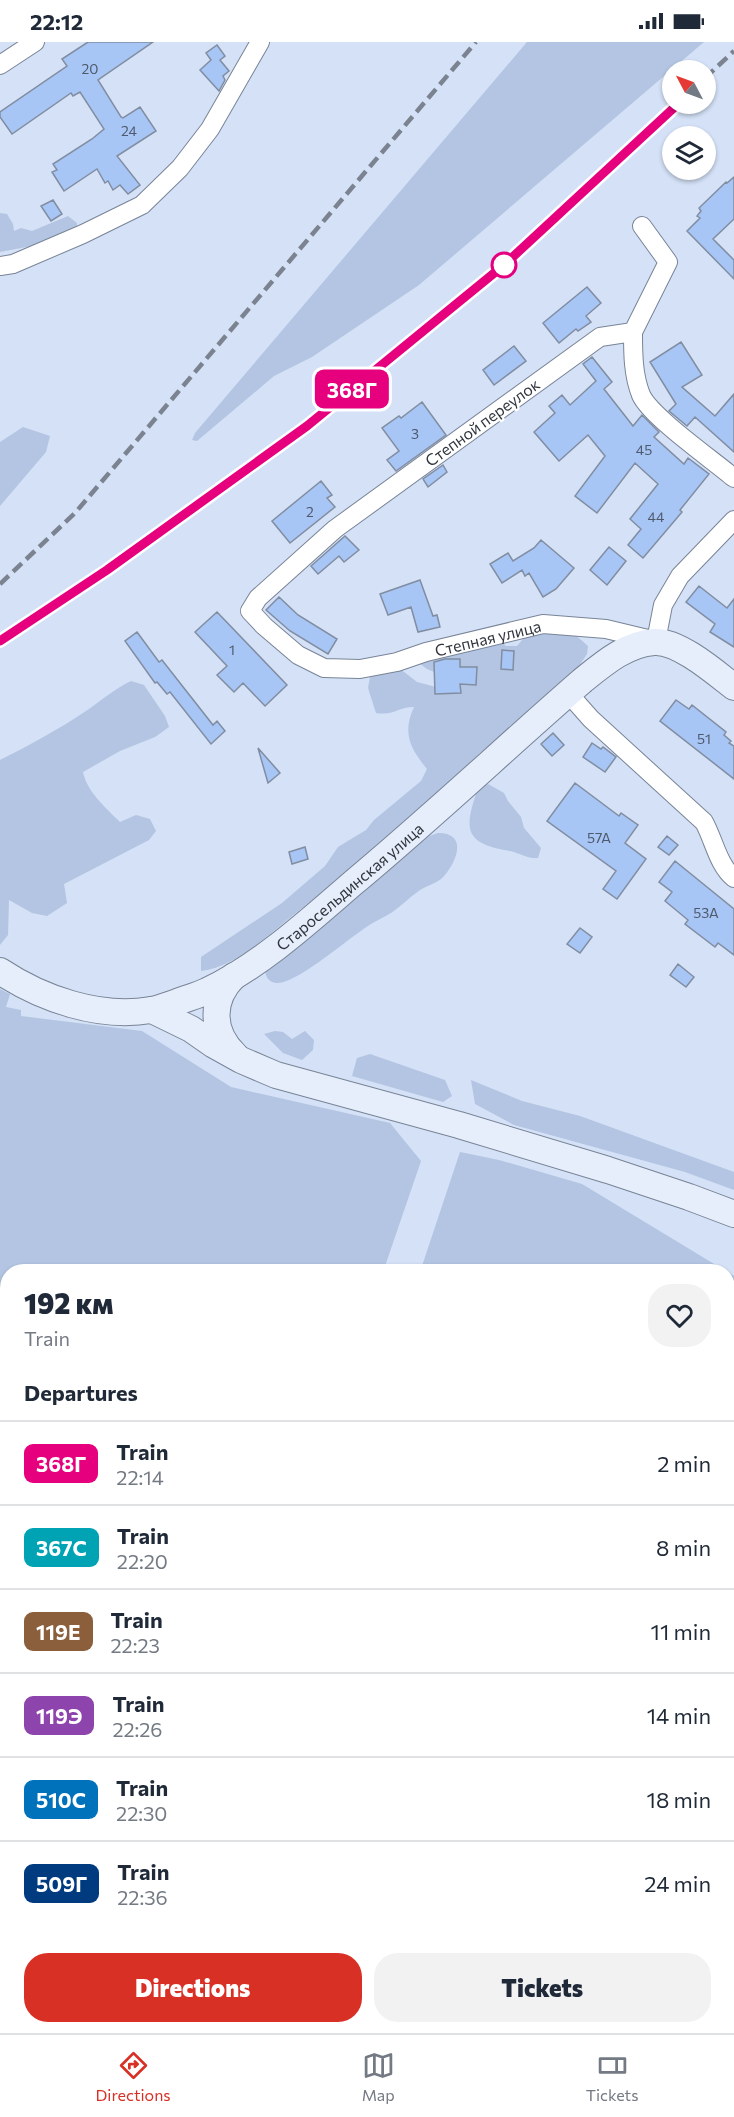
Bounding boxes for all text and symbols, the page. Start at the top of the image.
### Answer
text: 22:12 [30,8,83,35]
house number: 20 [82,60,98,77]
north arrow [662,60,716,114]
map controls [662,60,716,180]
house number: 24 [121,122,138,139]
button: layers [662,126,716,180]
unlabelled marker [491,252,517,278]
line badge: 368Г [310,370,394,408]
street label: Степной переулок [421,374,543,470]
text: 368Г [327,377,377,402]
house number: 3 [411,425,419,442]
house number: 45 [636,441,652,458]
house number: 2 [306,503,314,520]
house number: 44 [648,508,665,525]
street label: Степная улица [433,615,543,659]
house number: 1 [229,641,235,658]
house number: 51 [697,730,711,747]
street label: Старосельдинская улица [272,818,427,954]
house number: 57А [587,829,611,846]
house number: 53А [693,904,719,921]
button: heart [648,1284,711,1347]
text: 192 км [24,1286,114,1320]
text: Train [24,1326,70,1350]
text: Departures [24,1379,138,1406]
text: Train [116,1438,168,1465]
text: 2 min [657,1450,711,1477]
text: 368Г [36,1451,86,1476]
text: 22:14 [116,1465,164,1489]
text: Train [117,1522,169,1549]
text: 8 min [656,1534,711,1561]
text: 367С [36,1535,87,1560]
text: 22:20 [117,1549,168,1573]
text: Train [111,1606,163,1633]
text: 11 min [651,1618,711,1645]
text: 119Е [36,1619,81,1644]
text: 22:23 [111,1633,160,1657]
text: Train [112,1690,165,1717]
text: 14 min [647,1702,711,1729]
text: 119Э [36,1703,82,1728]
text: 22:26 [112,1717,163,1741]
text: Train [116,1774,168,1801]
text: 18 min [647,1786,711,1813]
text: 510С [36,1787,86,1812]
text: 22:30 [116,1801,167,1825]
text: Train [117,1858,169,1885]
text: 24 min [644,1870,711,1897]
text: 509Г [36,1871,87,1896]
text: 22:36 [117,1885,168,1909]
button: Directions [24,1953,362,2022]
button: Tickets [374,1953,711,2022]
tab: Directions [96,2049,171,2104]
tab: Map [362,2049,395,2104]
tab: Tickets [586,2049,638,2104]

